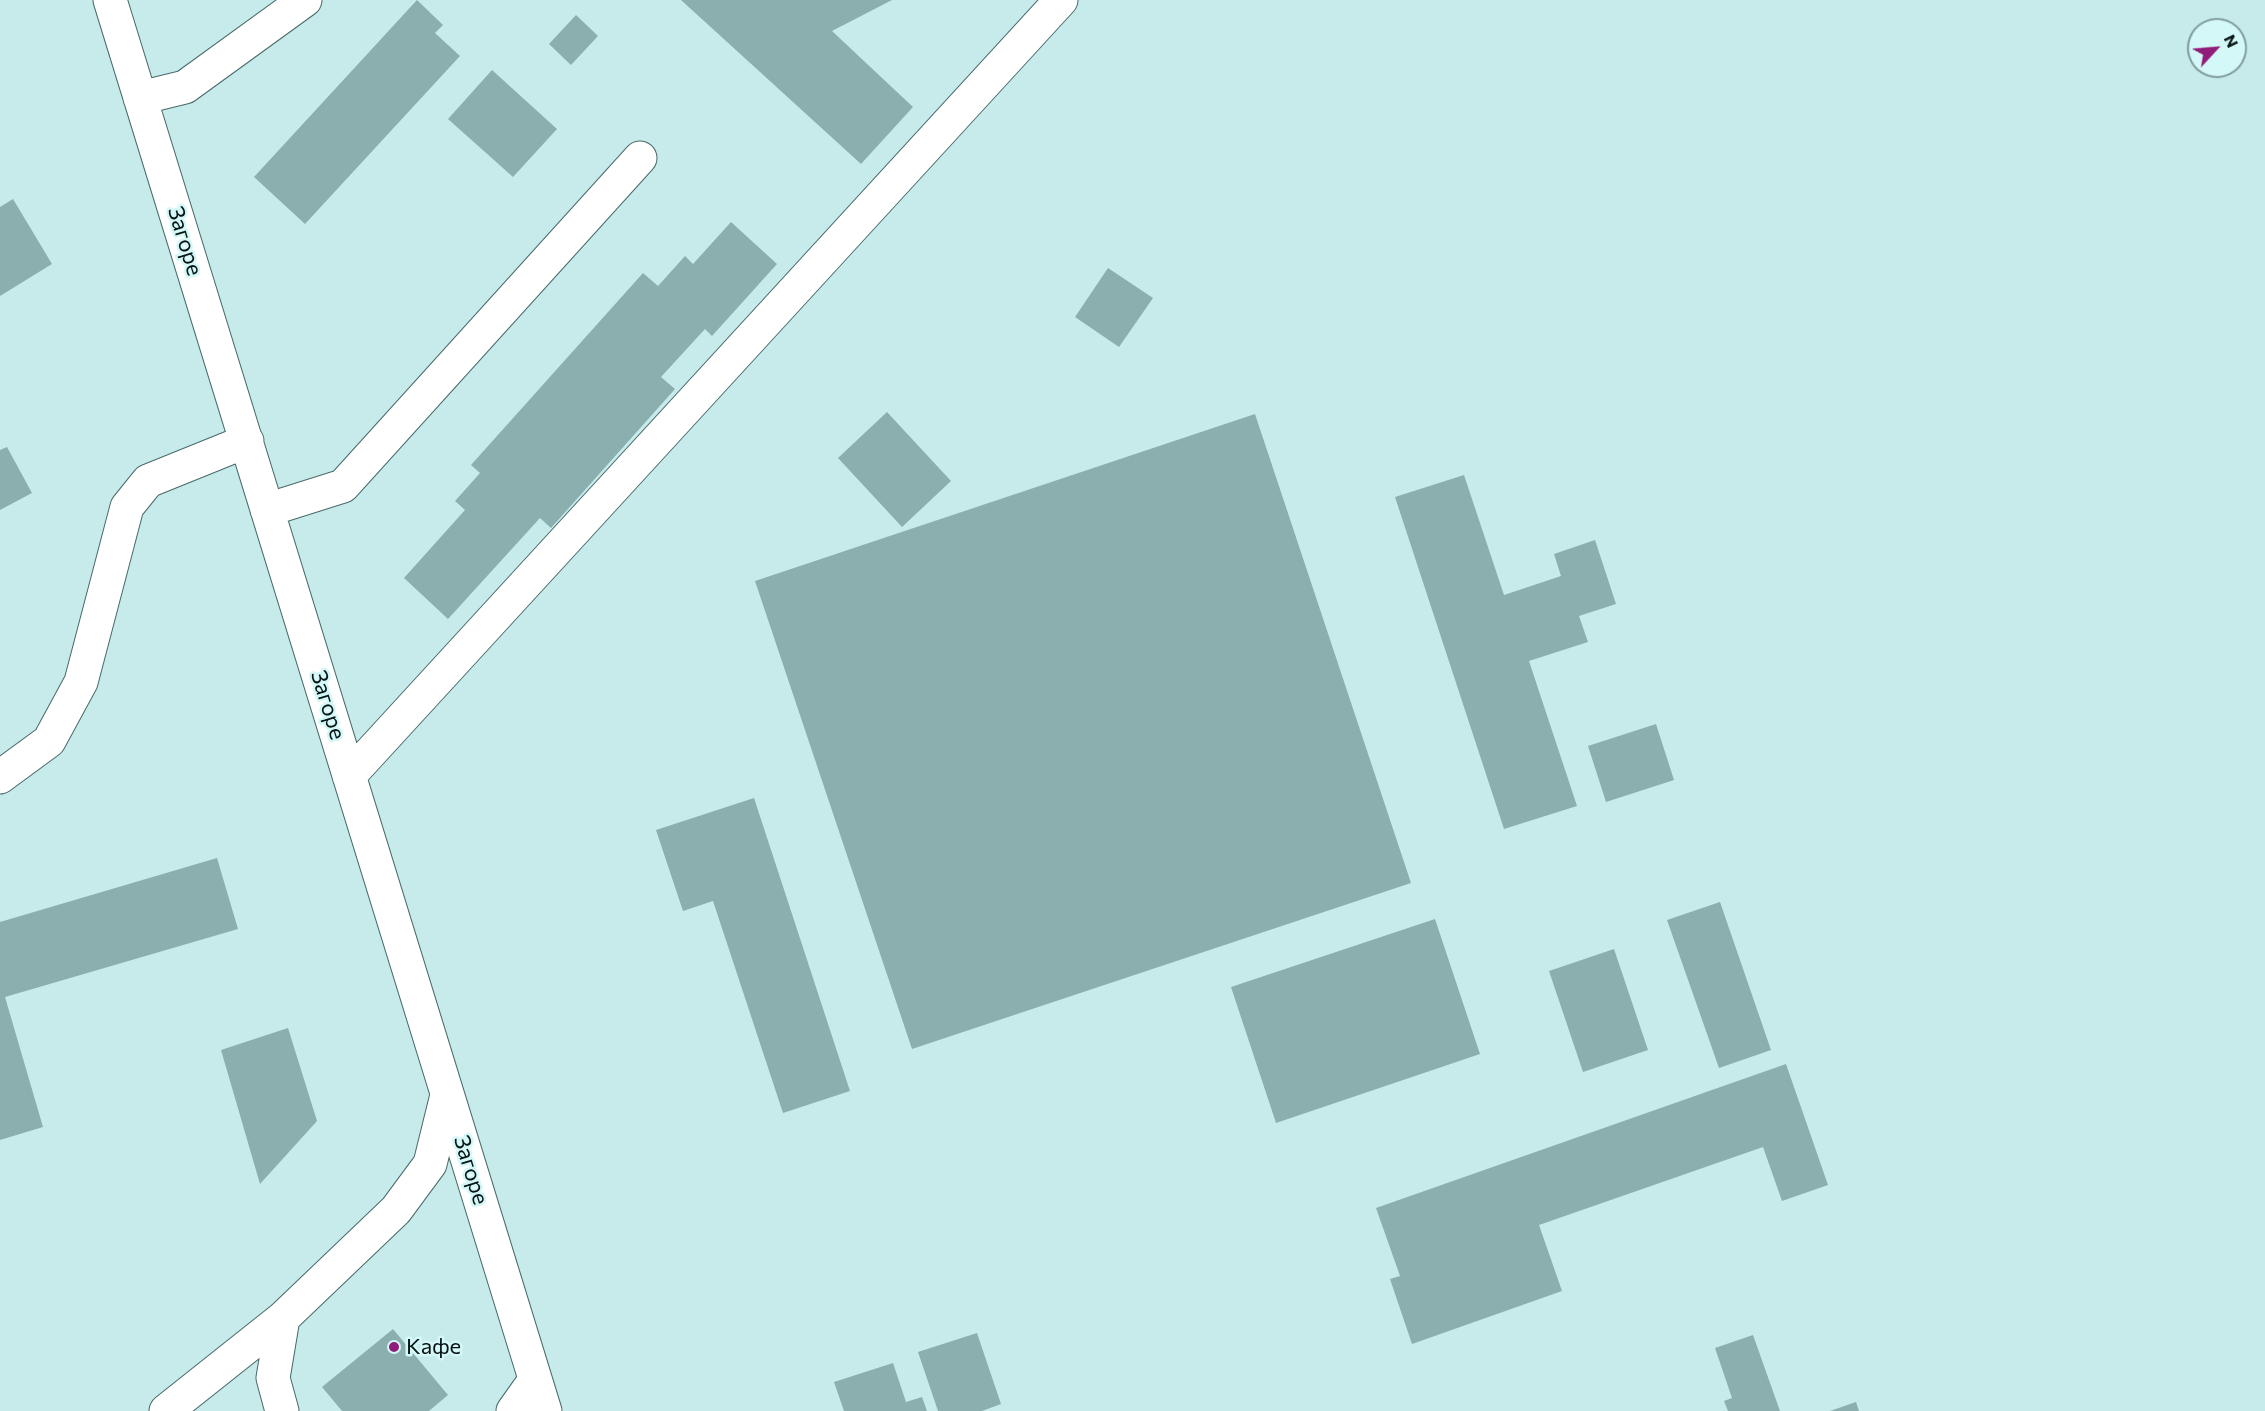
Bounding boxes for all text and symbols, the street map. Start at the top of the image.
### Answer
north arrow [2187,18,2247,78]
text: N [2221,31,2243,50]
street label: Загоре [162,203,208,279]
street label: Загоре [305,667,351,743]
street label: Загоре [448,1132,494,1208]
place label: Кафе [406,1334,461,1360]
marker: Кафе [387,1340,401,1354]

